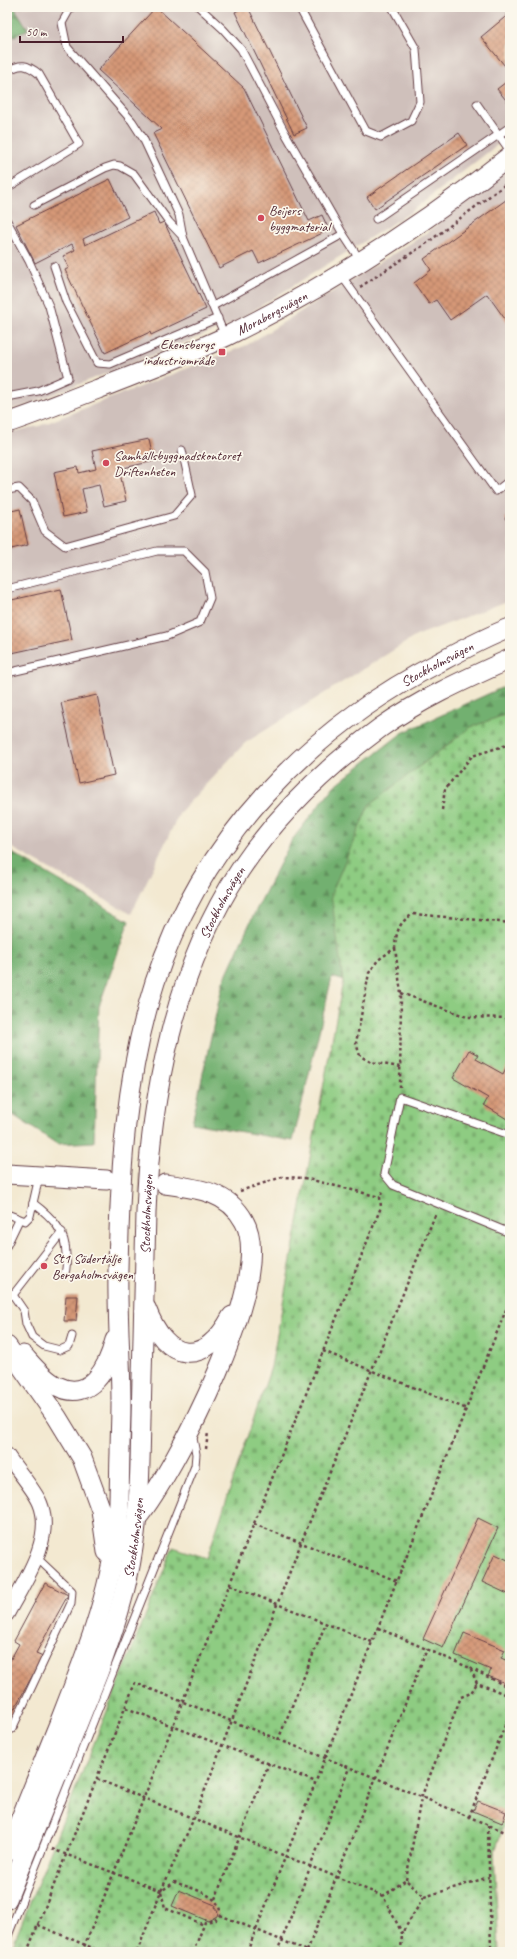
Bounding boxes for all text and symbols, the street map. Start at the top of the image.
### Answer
scale bar [20,18,123,44]
text: 50 m [26,24,48,40]
place label: Beijers byggmaterial [269,202,332,235]
marker: Beijers byggmaterial [256,213,266,223]
street label: Morabergsvägen [233,287,311,339]
place label: Ekensbergs industriområde [143,336,215,369]
marker: Ekensbergs industriområde [217,347,227,357]
place label: Samhällsbyggnadskontoret Driftenheten [114,447,243,480]
marker: Samhällsbyggnadskontoret Driftenheten [101,458,111,468]
street label: Stockholmsvägen [398,637,477,690]
street label: Stockholmsvägen [196,862,249,941]
street label: Stockholmsvägen [136,1173,157,1254]
place label: St1 Södertälje Bergaholmsvägen [52,1250,134,1283]
marker: St1 Södertälje Bergaholmsvägen [39,1261,49,1271]
street label: Stockholmsvägen [119,1497,147,1579]

